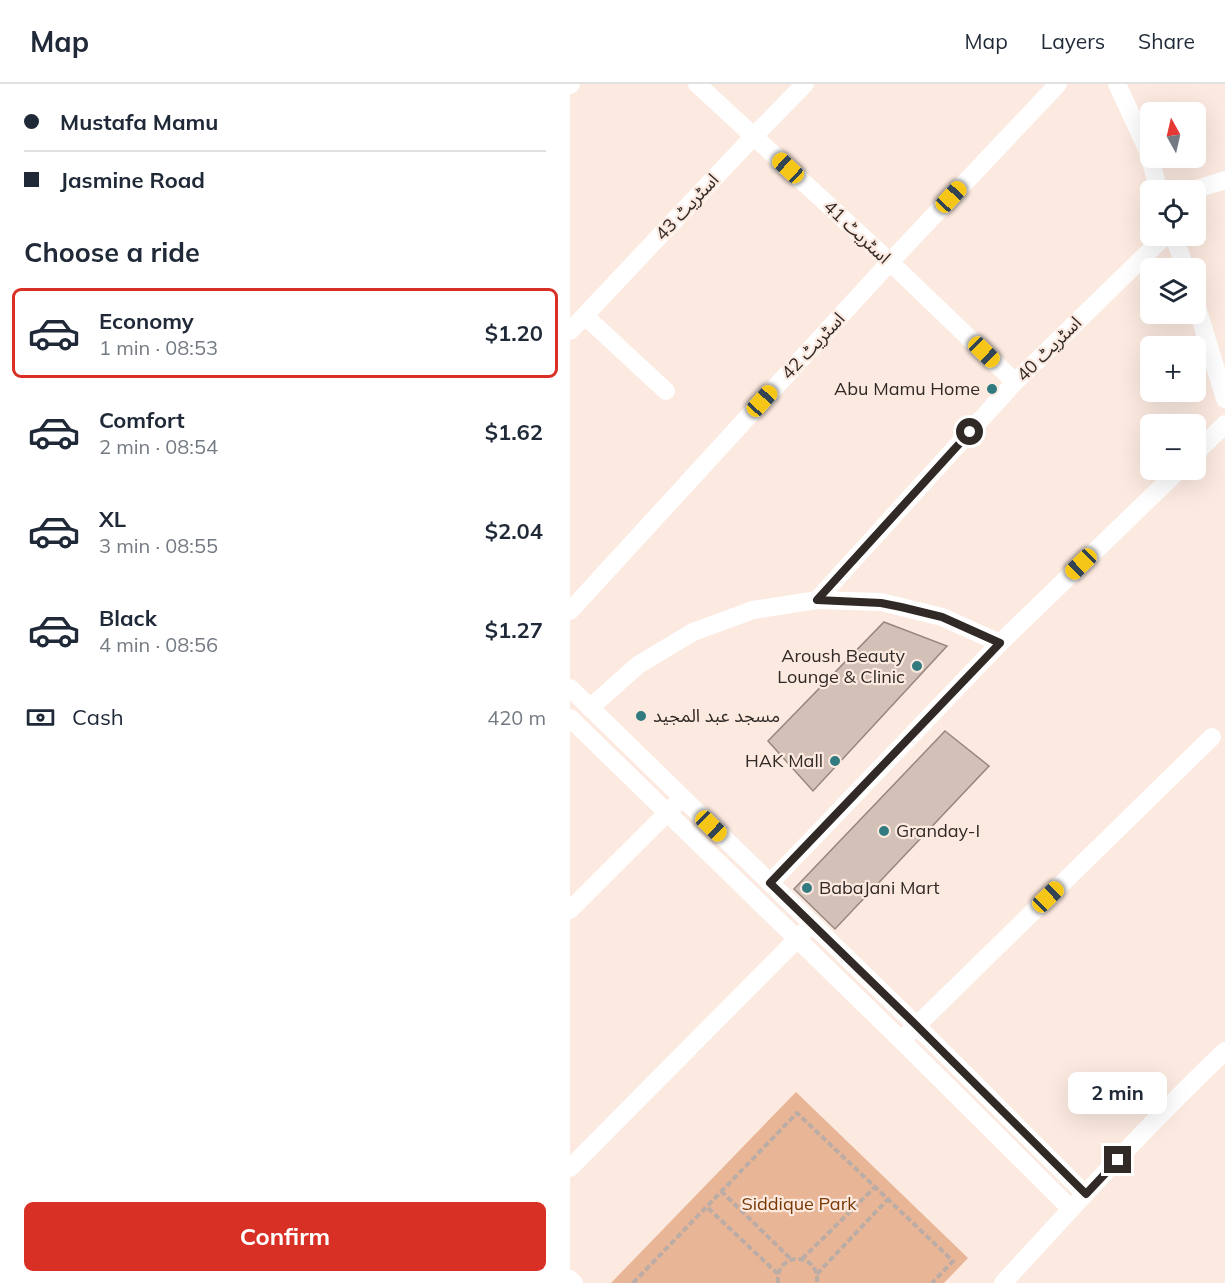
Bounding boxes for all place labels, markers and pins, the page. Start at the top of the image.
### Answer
place label: Abu Mamu Home [834,377,980,400]
marker: Abu Mamu Home [985,382,999,396]
place label: Aroush Beauty Lounge & Clinic [777,644,905,688]
marker: Aroush Beauty Lounge & Clinic [910,659,924,673]
place label: مسجد عبد المجید [653,704,780,727]
marker: مسجد عبد المجید [634,709,648,723]
place label: HAK Mall [745,749,823,772]
marker: HAK Mall [828,754,842,768]
place label: Granday-I [896,819,980,842]
marker: Granday-I [877,824,891,838]
place label: BabaJani Mart [819,876,939,899]
marker: BabaJani Mart [800,881,814,895]

